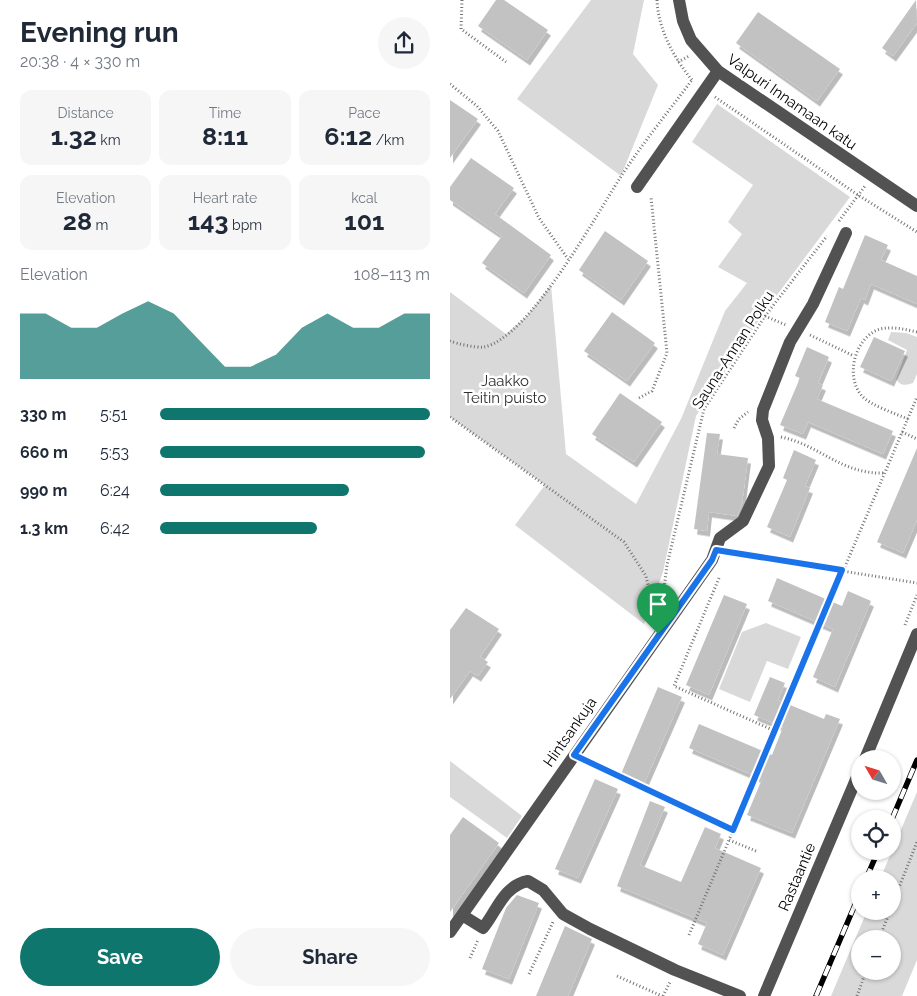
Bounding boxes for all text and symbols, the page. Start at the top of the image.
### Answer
text: Evening run [20,16,179,49]
button: share [378,17,430,69]
street label: Valpuri Innamaan katu [724,50,860,154]
text: 20:38 · 4 × 330 m [20,52,140,71]
text: Distance [58,105,114,121]
text: Time [209,105,241,121]
text: Pace [348,105,380,121]
text: 1.32 [51,121,97,151]
text: 8:11 [202,121,248,151]
text: 6:12 [324,121,372,151]
text: km [97,132,121,148]
text: /km [372,132,404,148]
text: Elevation [56,190,115,206]
text: Heart rate [193,190,257,206]
text: kcal [351,190,377,206]
text: 28 [63,206,92,236]
text: 143 [188,206,228,236]
text: 101 [344,206,384,236]
text: m [92,217,108,233]
text: bpm [228,217,262,233]
text: Elevation [20,265,88,284]
text: 108–113 m [354,265,430,284]
street label: Sauna-Annan Polku [688,288,778,412]
park label: Jaakko Teitin puisto [464,372,547,407]
text: 330 m [20,405,66,424]
text: 5:51 [100,405,127,424]
text: 660 m [20,443,68,462]
text: 5:53 [100,443,129,462]
text: 990 m [20,481,67,500]
text: 6:24 [100,481,130,500]
text: 1.3 km [20,519,68,538]
text: 6:42 [100,519,130,538]
pin [637,583,679,634]
icon: arrive [644,590,672,618]
street label: Hintsankuja [540,694,600,770]
north arrow [851,750,901,800]
map controls [851,750,901,980]
button: locate [851,810,901,860]
street label: Rastaantie [775,840,819,914]
button: + [851,870,901,920]
button: Save [20,928,220,986]
button: Share [230,928,430,986]
button: − [851,930,901,980]

